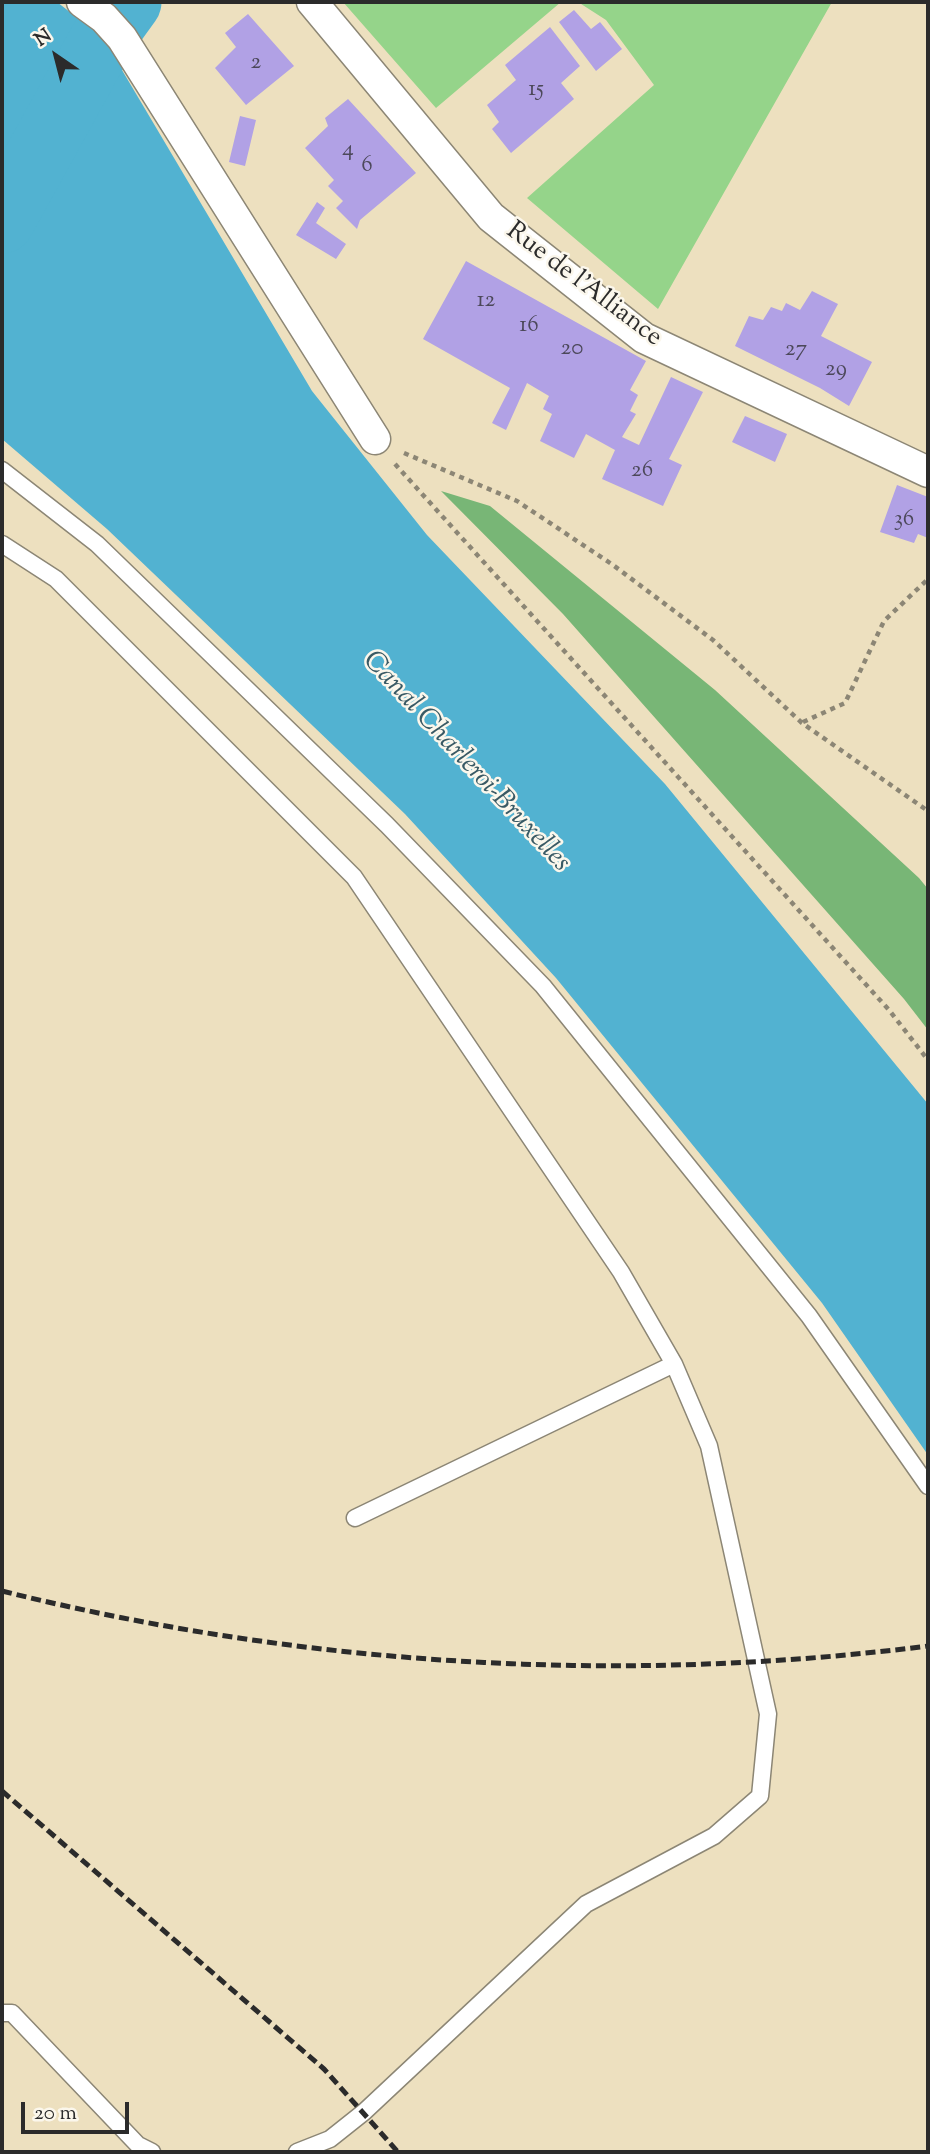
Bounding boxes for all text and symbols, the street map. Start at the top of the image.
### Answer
north arrow [21,21,91,91]
text: N [30,23,58,54]
house number: 2 [251,50,261,78]
house number: 15 [528,77,544,105]
house number: 4 [342,137,354,165]
house number: 6 [361,153,373,181]
street label: Rue de l'Alliance [499,217,667,355]
house number: 12 [477,288,495,316]
house number: 16 [519,313,539,341]
house number: 20 [561,336,583,364]
house number: 27 [785,337,807,365]
house number: 29 [825,357,847,385]
house number: 26 [631,458,653,486]
house number: 36 [894,507,914,535]
water label: Canal Charleroi-Bruxelles [354,646,576,880]
scale bar [24,2088,133,2132]
text: 20 m [34,2099,77,2129]

